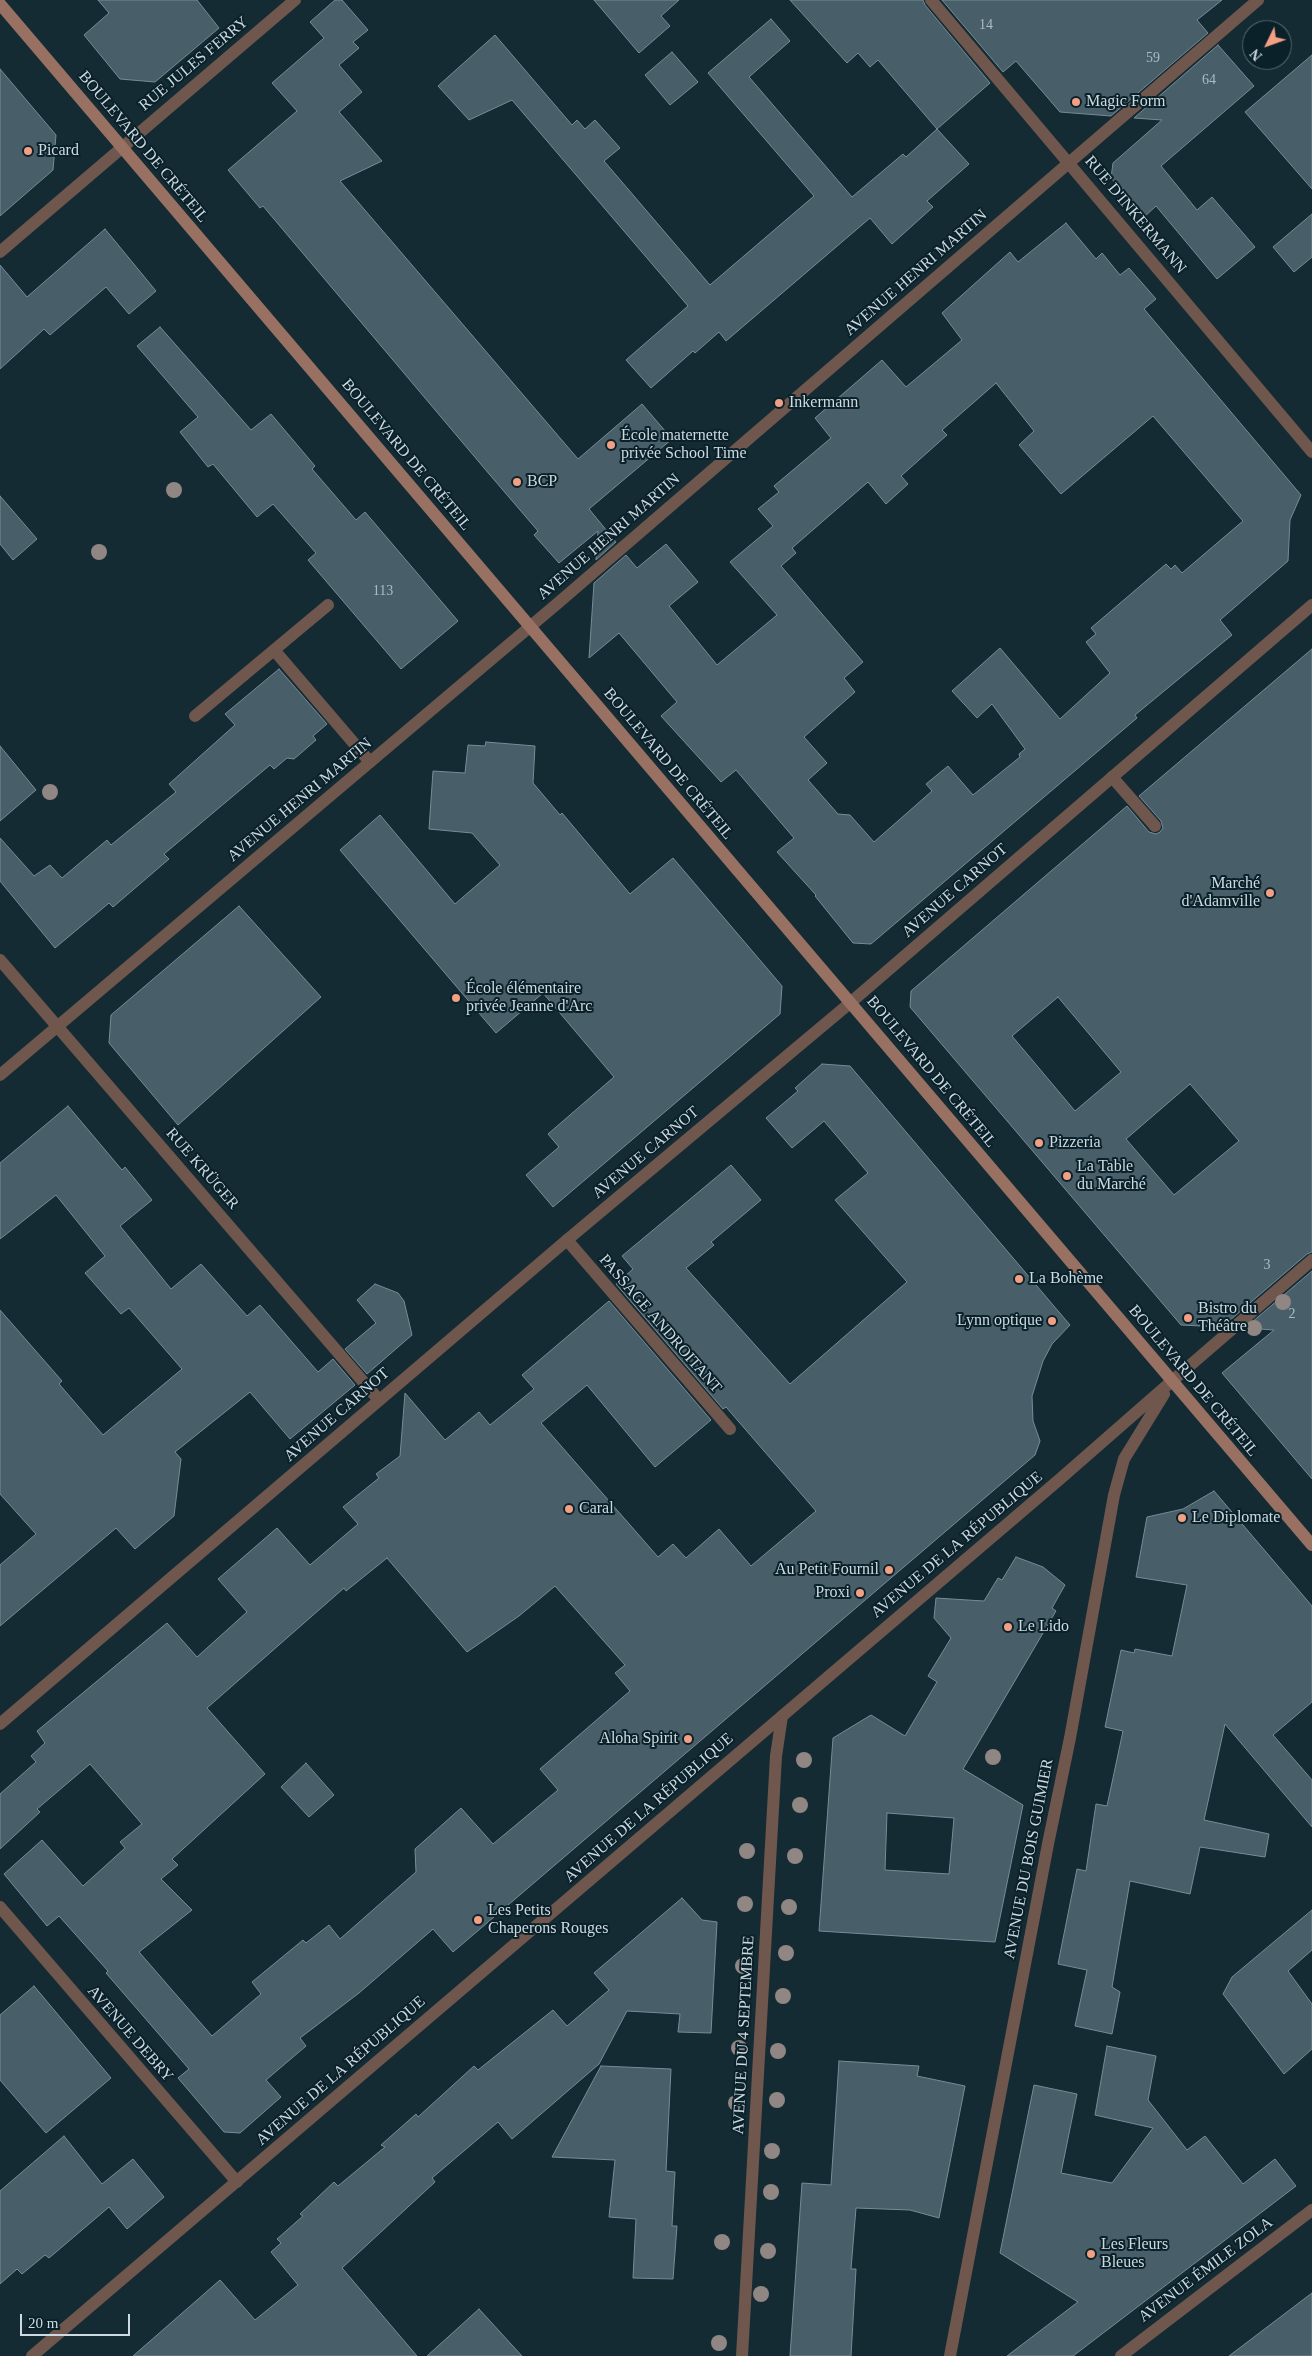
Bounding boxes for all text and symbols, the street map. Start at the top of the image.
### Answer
street label: RUE JULES FERRY [135,13,253,115]
house number: 14 [979,17,993,33]
north arrow [1242,20,1292,70]
text: N [1247,46,1265,63]
house number: 59 [1146,50,1160,66]
street label: BOULEVARD DE CRÉTEIL [74,67,212,227]
house number: 64 [1202,72,1216,88]
place label: Magic Form [1086,92,1166,112]
marker: Magic Form [1070,96,1082,108]
place label: Picard [38,141,79,161]
marker: Picard [22,145,34,157]
street label: RUE D'INKERMANN [1080,152,1190,278]
street label: AVENUE HENRI MARTIN [841,206,991,340]
street label: BOULEVARD DE CRÉTEIL [337,375,475,535]
place label: Inkermann [789,393,858,413]
marker: Inkermann [773,397,785,409]
place label: École maternette privée School Time [621,426,747,464]
marker: École maternette privée School Time [605,439,617,451]
street label: AVENUE HENRI MARTIN [534,470,684,604]
place label: BCP [527,472,557,492]
marker: BCP [511,476,523,488]
house number: 113 [373,583,393,599]
street label: BOULEVARD DE CRÉTEIL [599,684,737,844]
street label: AVENUE HENRI MARTIN [224,734,376,866]
street label: AVENUE CARNOT [898,840,1012,942]
place label: Marché d'Adamville [1182,874,1260,912]
marker: Marché d'Adamville [1264,887,1276,899]
place label: École élémentaire privée Jeanne d'Arc [466,979,592,1017]
marker: École élémentaire privée Jeanne d'Arc [450,992,462,1004]
street label: BOULEVARD DE CRÉTEIL [862,992,1000,1152]
street label: AVENUE CARNOT [589,1103,703,1203]
street label: RUE KRÜGER [161,1124,243,1214]
place label: Pizzeria [1049,1133,1101,1153]
marker: Pizzeria [1033,1137,1045,1149]
place label: La Table du Marché [1077,1157,1146,1195]
marker: La Table du Marché [1061,1170,1073,1182]
street label: PASSAGE ANDROITANT [595,1251,725,1397]
house number: 3 [1264,1257,1270,1273]
place label: La Bohème [1029,1269,1103,1289]
marker: La Bohème [1013,1273,1025,1285]
place label: Bistro du Théâtre [1198,1299,1257,1337]
street label: BOULEVARD DE CRÉTEIL [1124,1301,1262,1461]
house number: 2 [1288,1306,1295,1322]
place label: Lynn optique [957,1311,1042,1331]
marker: Bistro du Théâtre [1182,1312,1194,1324]
marker: Lynn optique [1046,1315,1058,1327]
street label: AVENUE CARNOT [280,1364,394,1466]
street label: AVENUE DE LA RÉPUBLIQUE [867,1468,1047,1622]
place label: Caral [579,1499,614,1519]
marker: Caral [563,1503,575,1515]
place label: Le Diplomate [1192,1508,1280,1528]
marker: Le Diplomate [1176,1512,1188,1524]
place label: Au Petit Fournil [775,1560,879,1580]
marker: Au Petit Fournil [883,1564,895,1576]
place label: Proxi [815,1583,850,1603]
marker: Proxi [854,1587,866,1599]
place label: Le Lido [1018,1617,1069,1637]
marker: Le Lido [1002,1621,1014,1633]
street label: AVENUE DE LA RÉPUBLIQUE [560,1729,738,1887]
place label: Aloha Spirit [599,1729,678,1749]
marker: Aloha Spirit [682,1733,694,1745]
street label: AVENUE DU BOIS GUIMIER [1000,1757,1058,1961]
place label: Les Petits Chaperons Rouges [488,1901,608,1939]
marker: Les Petits Chaperons Rouges [472,1914,484,1926]
street label: AVENUE DU 4 SEPTEMBRE [729,1935,759,2135]
street label: AVENUE DEBRY [83,1982,177,2086]
street label: AVENUE DE LA RÉPUBLIQUE [252,1992,430,2150]
street label: AVENUE ÉMILE ZOLA [1135,2213,1277,2327]
place label: Les Fleurs Bleues [1101,2235,1168,2273]
marker: Les Fleurs Bleues [1085,2248,1097,2260]
scale bar [22,2304,132,2336]
text: 20 m [28,2315,58,2331]

